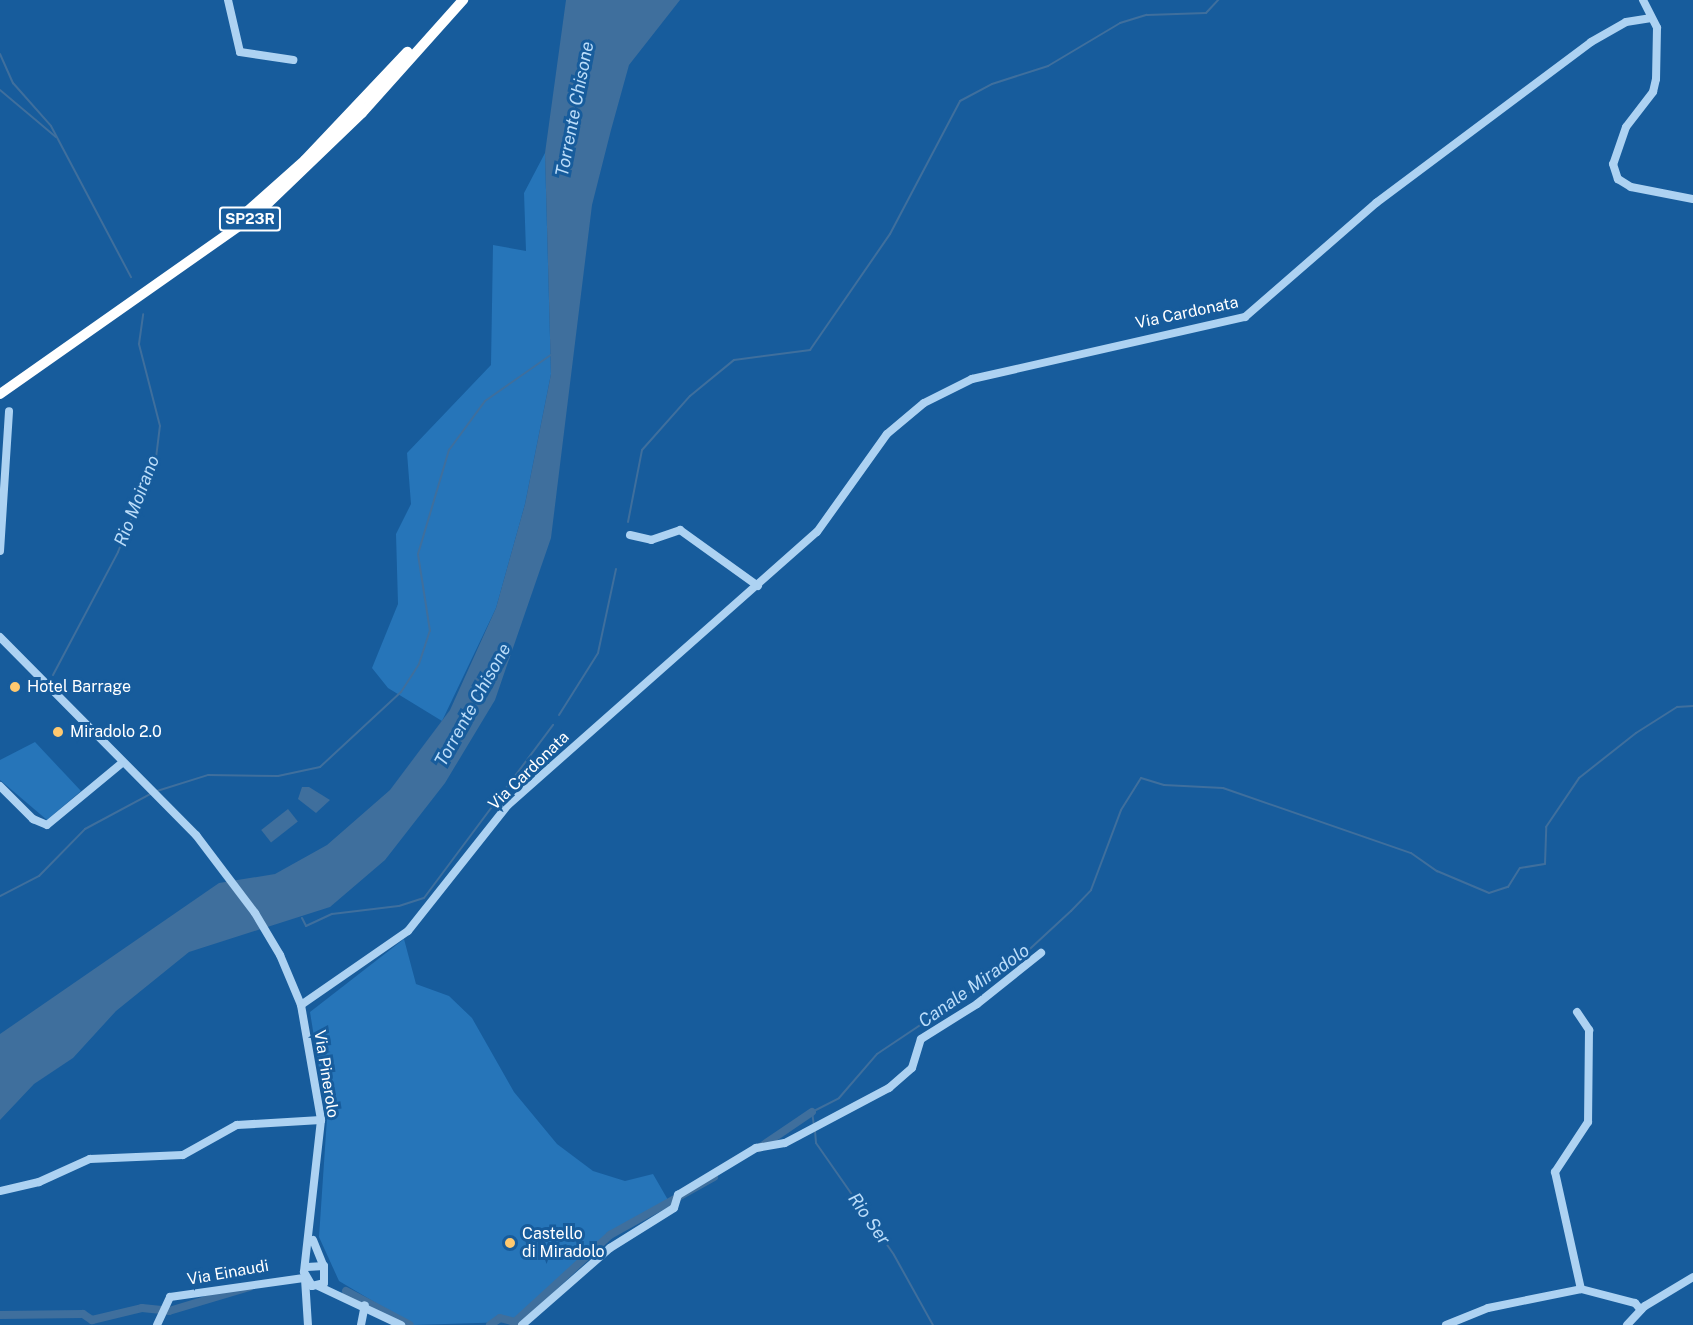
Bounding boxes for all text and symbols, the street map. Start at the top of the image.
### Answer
water label: Torrente Chisone [551,40,599,178]
road number: SP23R [218,207,282,231]
street label: Via Cardonata [1134,293,1240,333]
water label: Rio Moirano [110,453,164,549]
water label: Torrente Chisone [430,640,516,770]
place label: Hotel Barrage [27,677,131,697]
marker: Hotel Barrage [8,680,22,694]
place label: Miradolo 2.0 [70,722,162,742]
marker: Miradolo 2.0 [51,725,65,739]
street label: Via Cardonata [485,728,573,814]
water label: Canale Miradolo [914,940,1034,1032]
street label: Via Pinerolo [310,1029,342,1119]
water label: Rio Ser [843,1189,895,1249]
place label: Castello di Miradolo [522,1224,605,1262]
marker: Castello di Miradolo [503,1236,517,1250]
street label: Via Einaudi [186,1256,270,1290]

